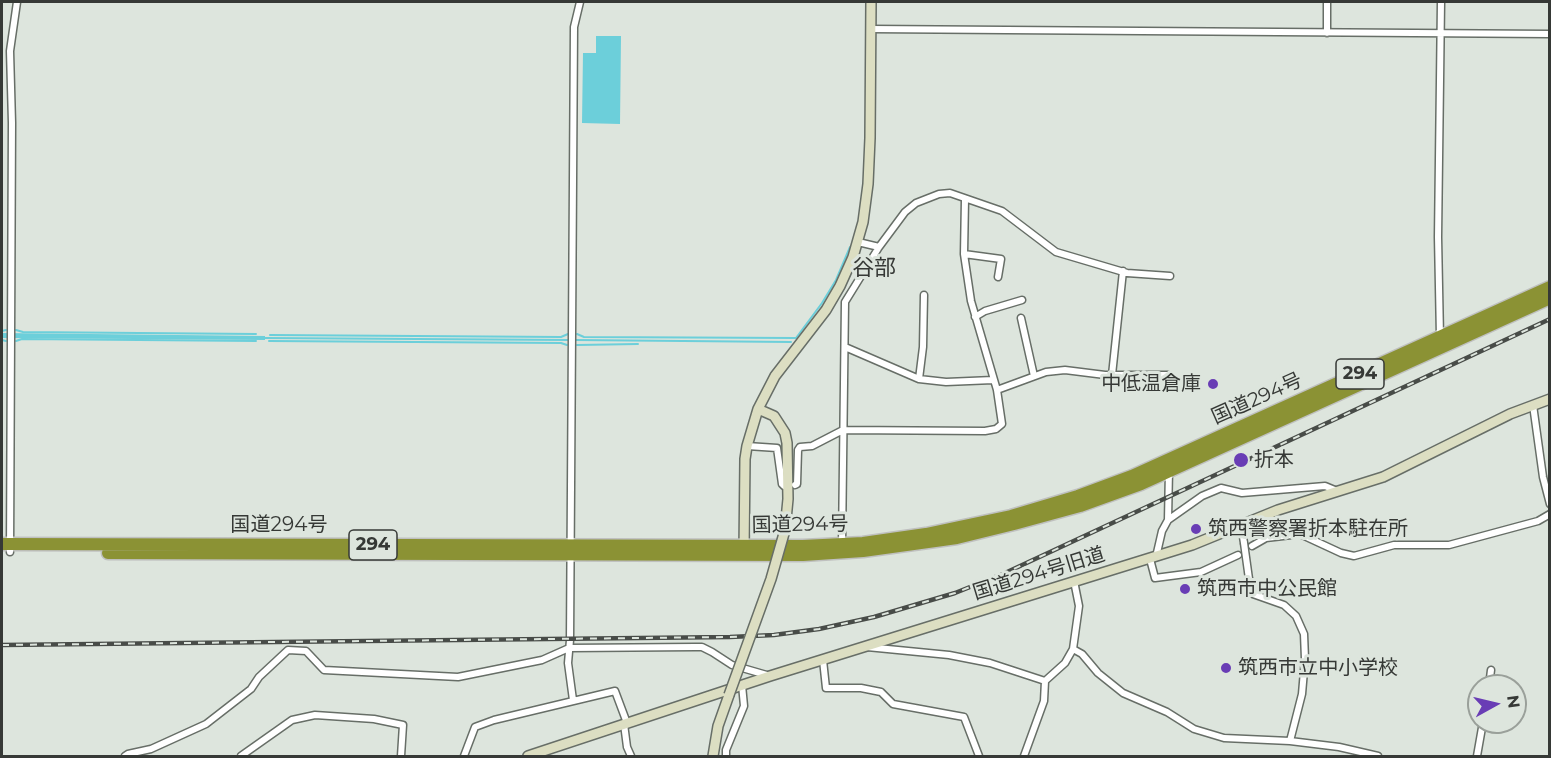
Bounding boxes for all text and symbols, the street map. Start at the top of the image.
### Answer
district label: 谷部 [852,256,896,282]
road number: 294 [1336,359,1384,389]
street label: 国道294号 [1208,368,1306,430]
place label: 中低温倉庫 [1101,372,1201,396]
marker: 中低温倉庫 [1206,377,1220,391]
place label: 折本 [1254,448,1294,472]
marker: 折本 [1232,451,1250,469]
street label: 国道294号 [751,512,849,538]
street label: 国道294号 [231,513,327,537]
place label: 筑西警察署折本駐在所 [1208,517,1408,541]
marker: 筑西警察署折本駐在所 [1189,522,1203,536]
road number: 294 [349,530,397,560]
street label: 国道294号旧道 [970,543,1108,605]
place label: 筑西市中公民館 [1197,577,1337,601]
marker: 筑西市中公民館 [1178,582,1192,596]
place label: 筑西市立中小学校 [1238,656,1398,680]
marker: 筑西市立中小学校 [1219,661,1233,675]
north arrow [1467,674,1527,734]
text: N [1503,694,1524,709]

